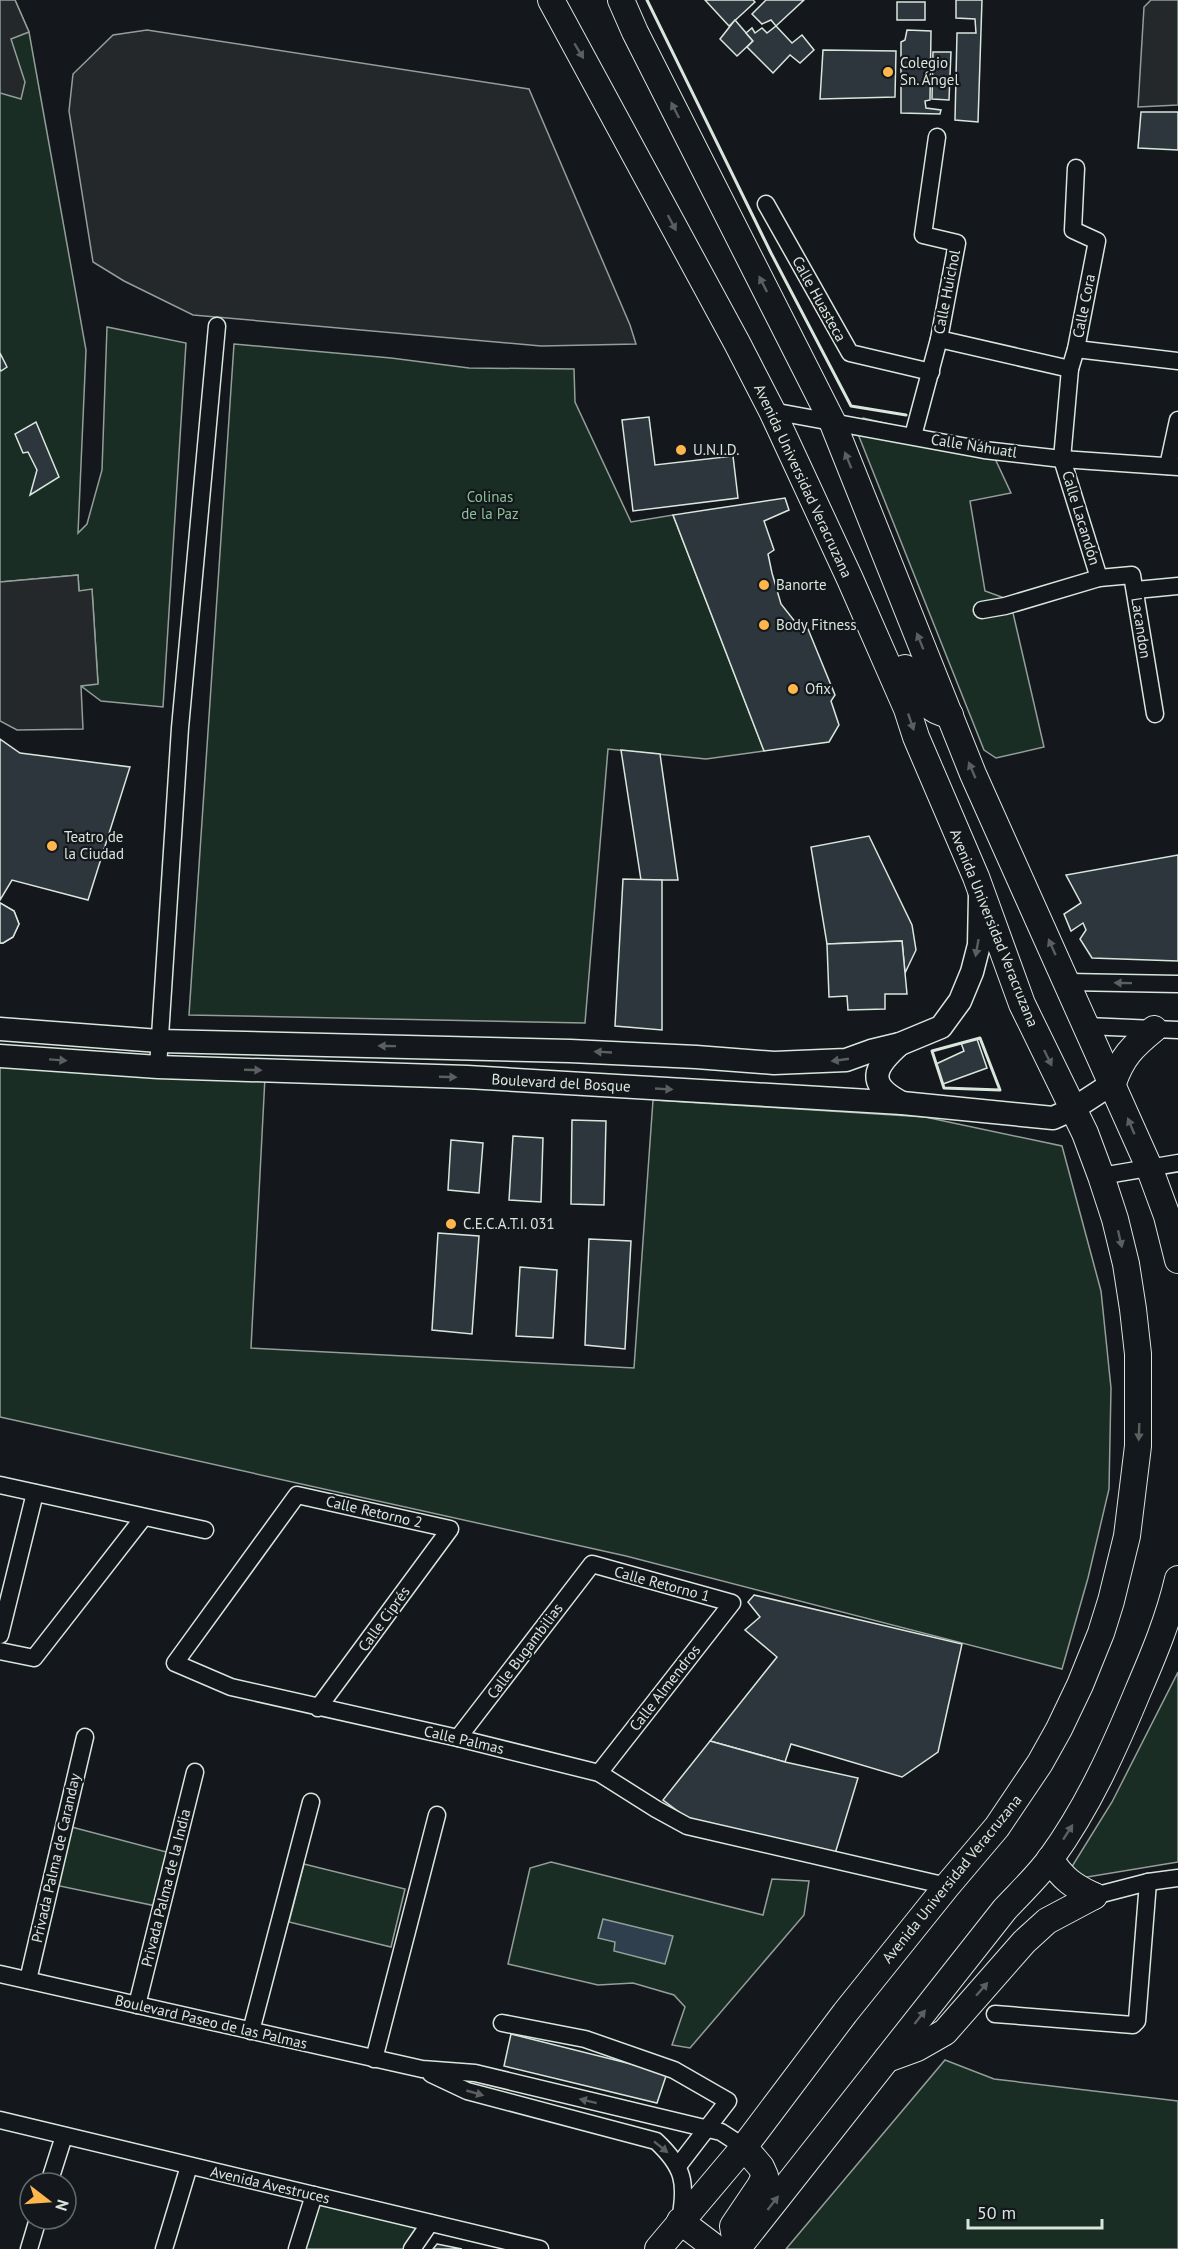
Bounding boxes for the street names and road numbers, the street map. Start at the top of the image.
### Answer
street label: Calle Huichol [929,247,964,336]
street label: Calle Huasteca [788,253,851,345]
street label: Calle Cora [1068,272,1099,340]
street label: Avenida Universidad Veracruzana [750,381,857,581]
street label: Calle Náhuatl [930,429,1019,462]
street label: Calle Lacandón [1058,468,1105,567]
street label: Lacandon [1127,596,1156,660]
street label: Avenida Universidad Veracruzana [946,826,1043,1029]
street label: Boulevard del Bosque [491,1069,631,1096]
street label: Calle Retorno 2 [324,1491,424,1532]
street label: Calle Retorno 1 [612,1562,712,1605]
street label: Calle Ciprés [354,1582,414,1655]
street label: Calle Bugambilias [482,1599,567,1702]
street label: Calle Almendros [625,1641,704,1735]
street label: Calle Palmas [422,1721,506,1758]
street label: Privada Palma de Caranday [27,1771,84,1944]
street label: Avenida Universidad Veracruzana [878,1791,1026,1967]
street label: Privada Palma de la India [137,1807,194,1969]
street label: Boulevard Paseo de las Palmas [113,1990,309,2053]
street label: Avenida Avestruces [209,2162,332,2208]

